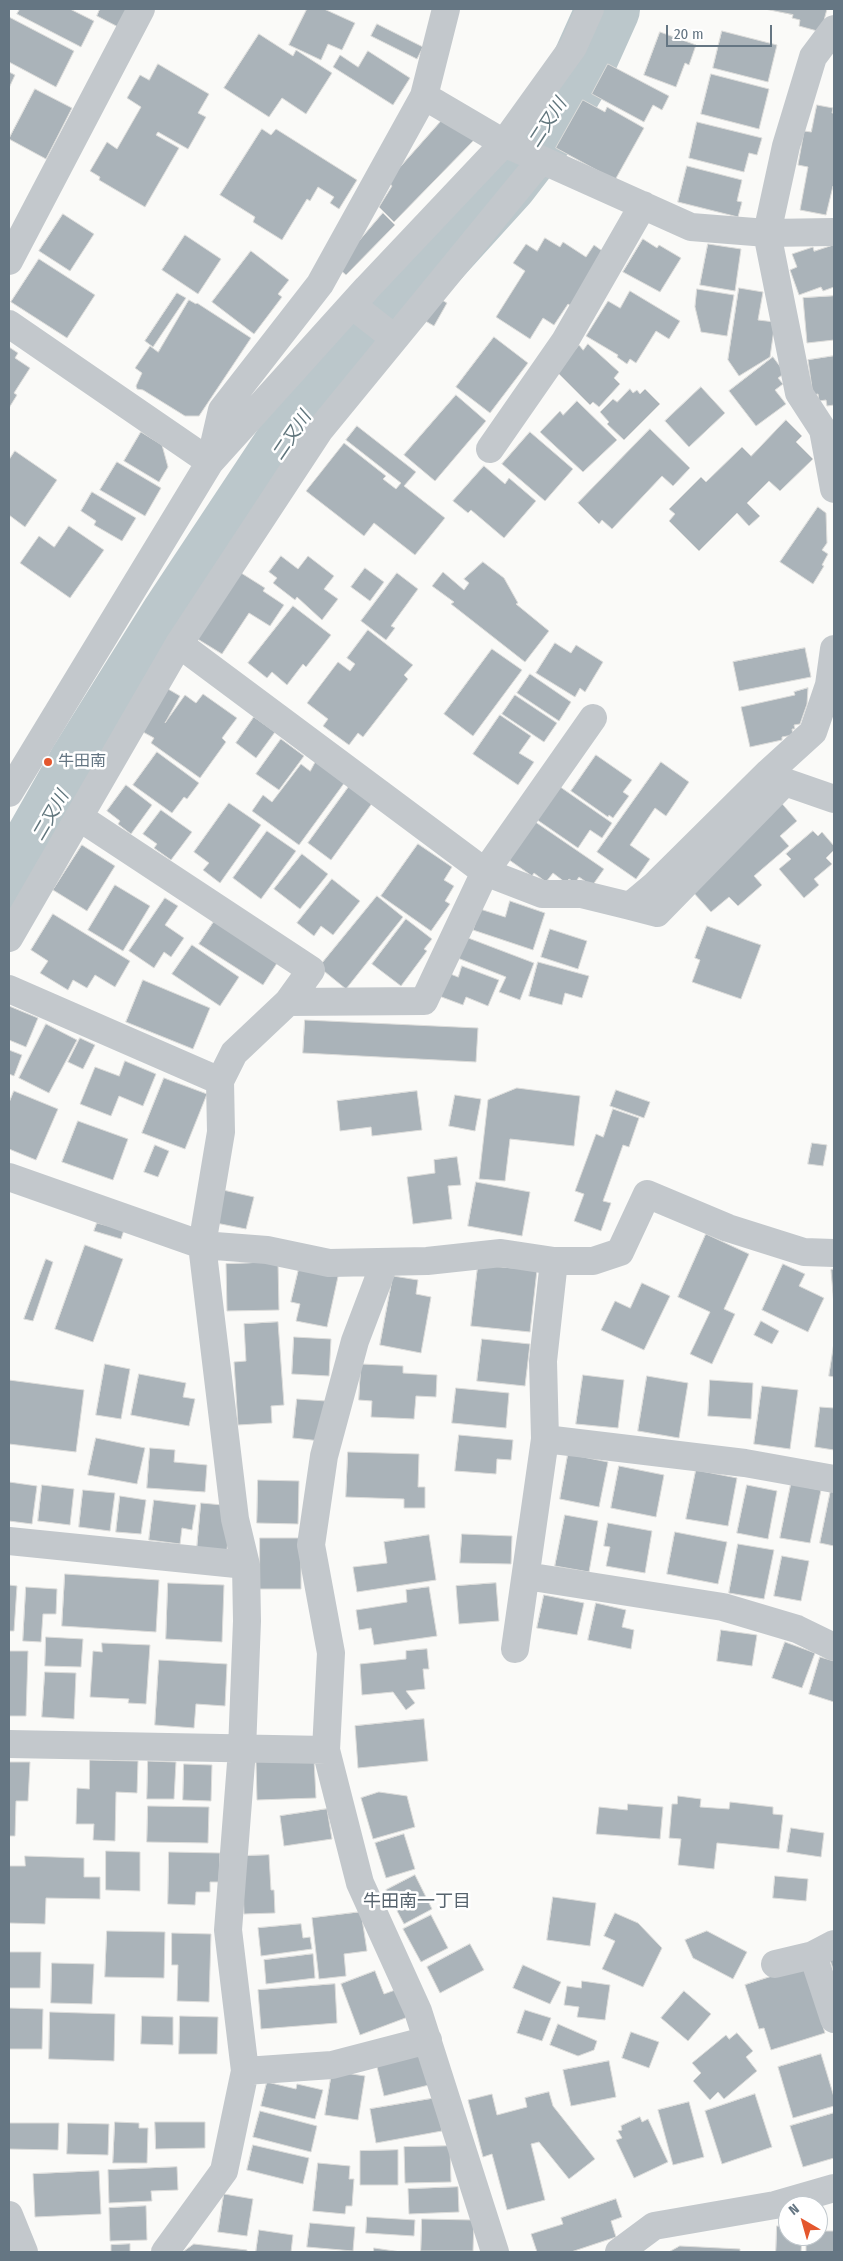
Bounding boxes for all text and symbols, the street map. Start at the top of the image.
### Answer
scale bar [668,15,774,47]
text: 20 m [674,25,704,43]
water label: 二又川 [524,94,572,152]
water label: 二又川 [268,408,316,464]
place label: 牛田南 [58,752,106,772]
marker: 牛田南 [42,756,54,768]
water label: 二又川 [28,787,74,845]
district label: 牛田南一丁目 [363,1891,471,1913]
north arrow [778,2196,828,2246]
text: N [786,2200,803,2219]

